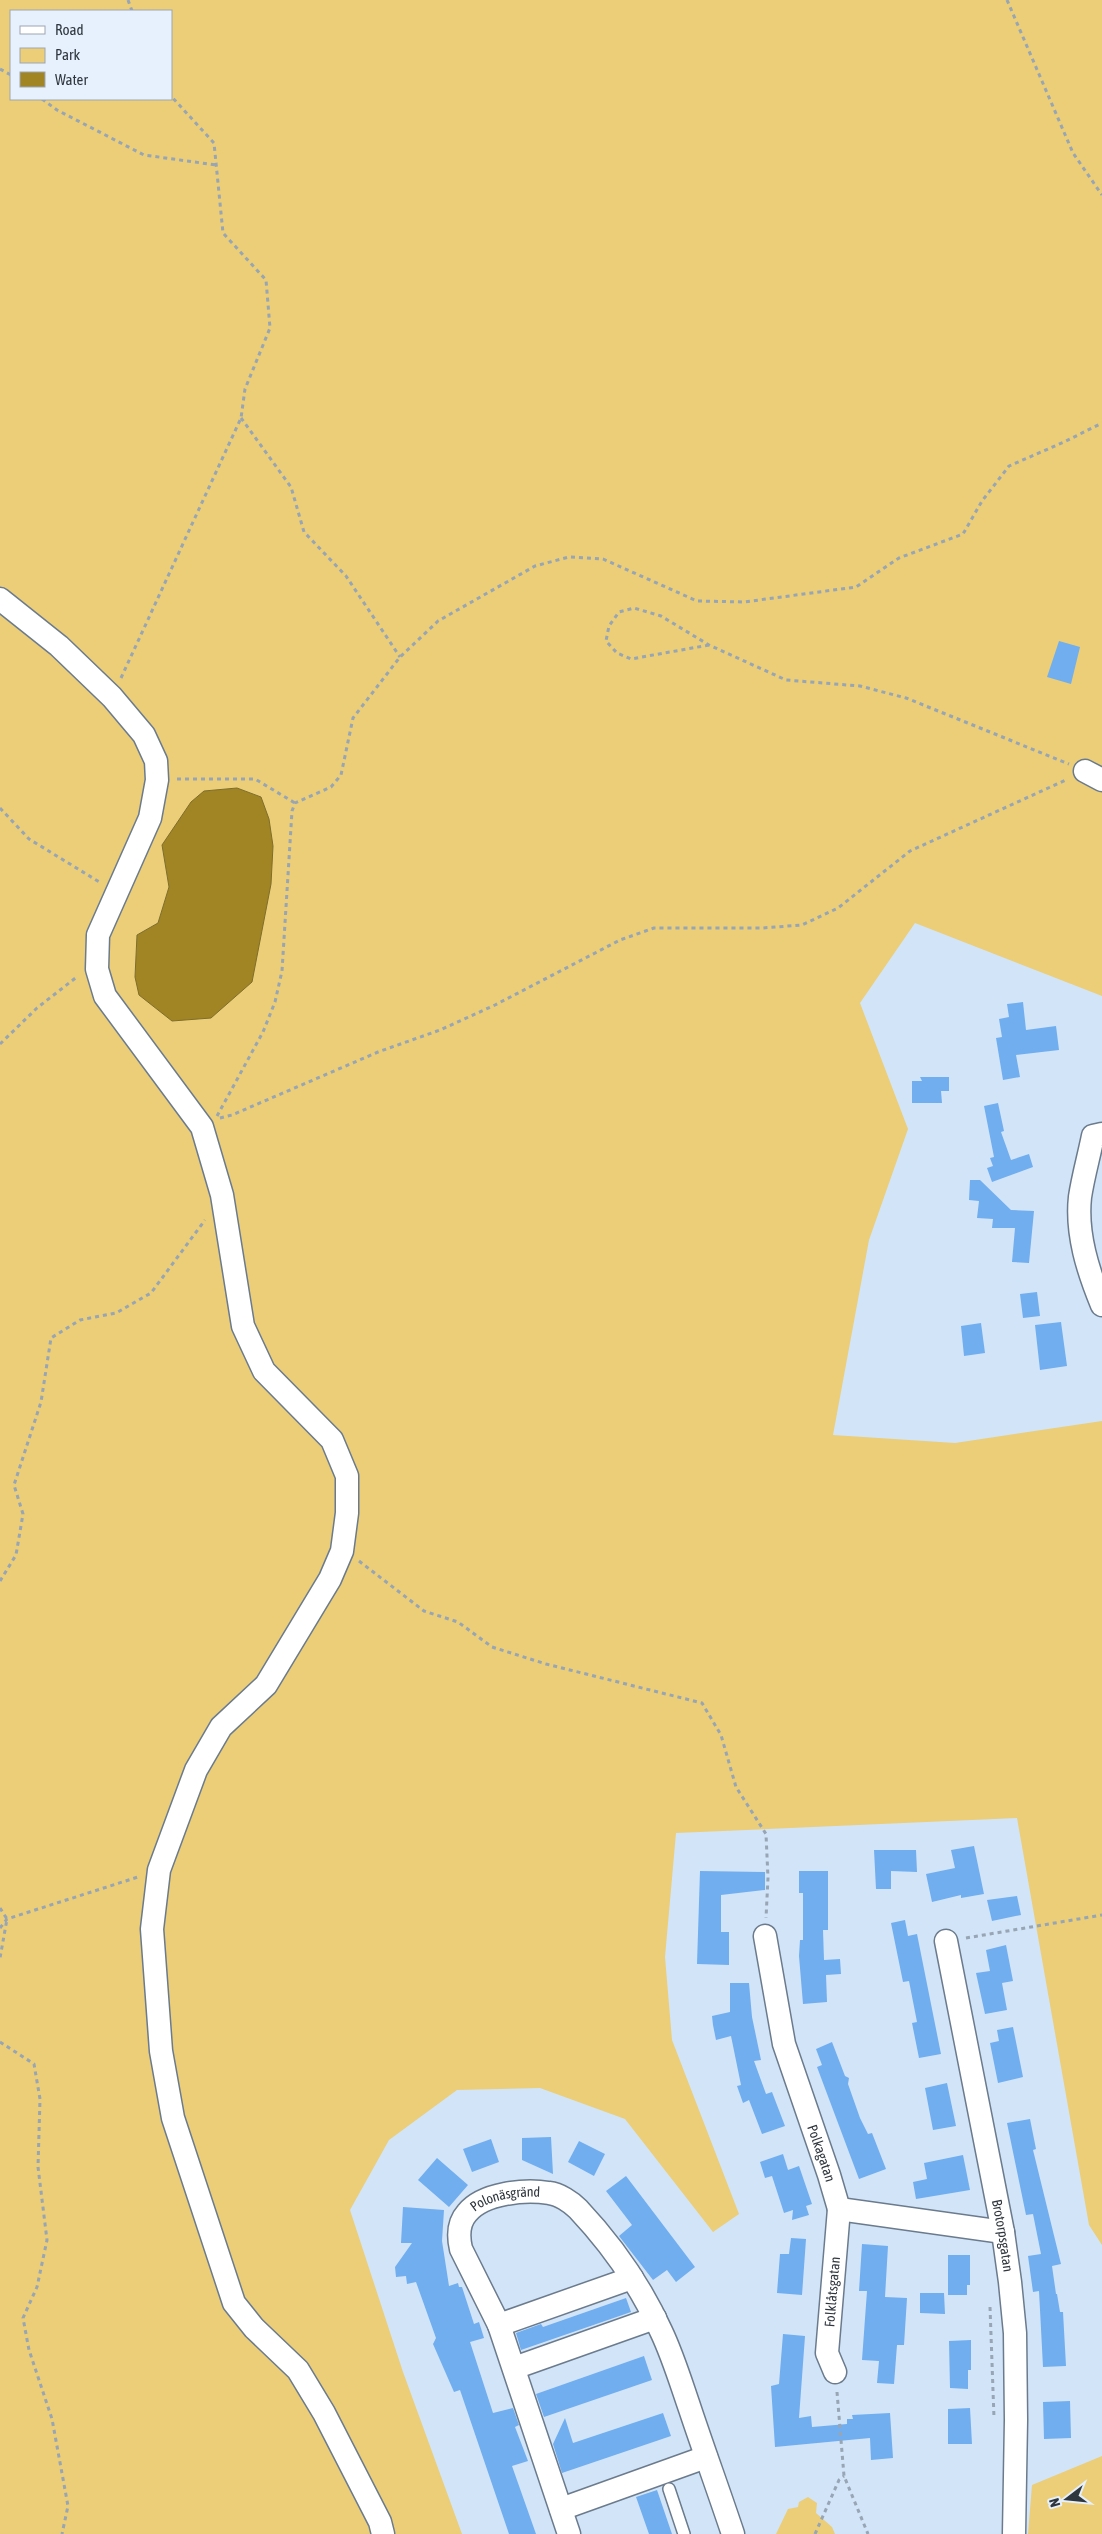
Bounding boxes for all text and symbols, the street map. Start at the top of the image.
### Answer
legend [10,10,172,100]
text: Road [55,21,84,38]
text: Park [55,46,80,63]
text: Water [55,71,88,88]
street label: Polkagatan [804,2122,839,2184]
street label: Polonäsgränd [467,2184,540,2214]
street label: Brotorpsgatan [989,2198,1016,2273]
street label: Folklåtsgatan [821,2256,843,2328]
north arrow [1042,2474,1092,2524]
text: N [1046,2496,1063,2509]

